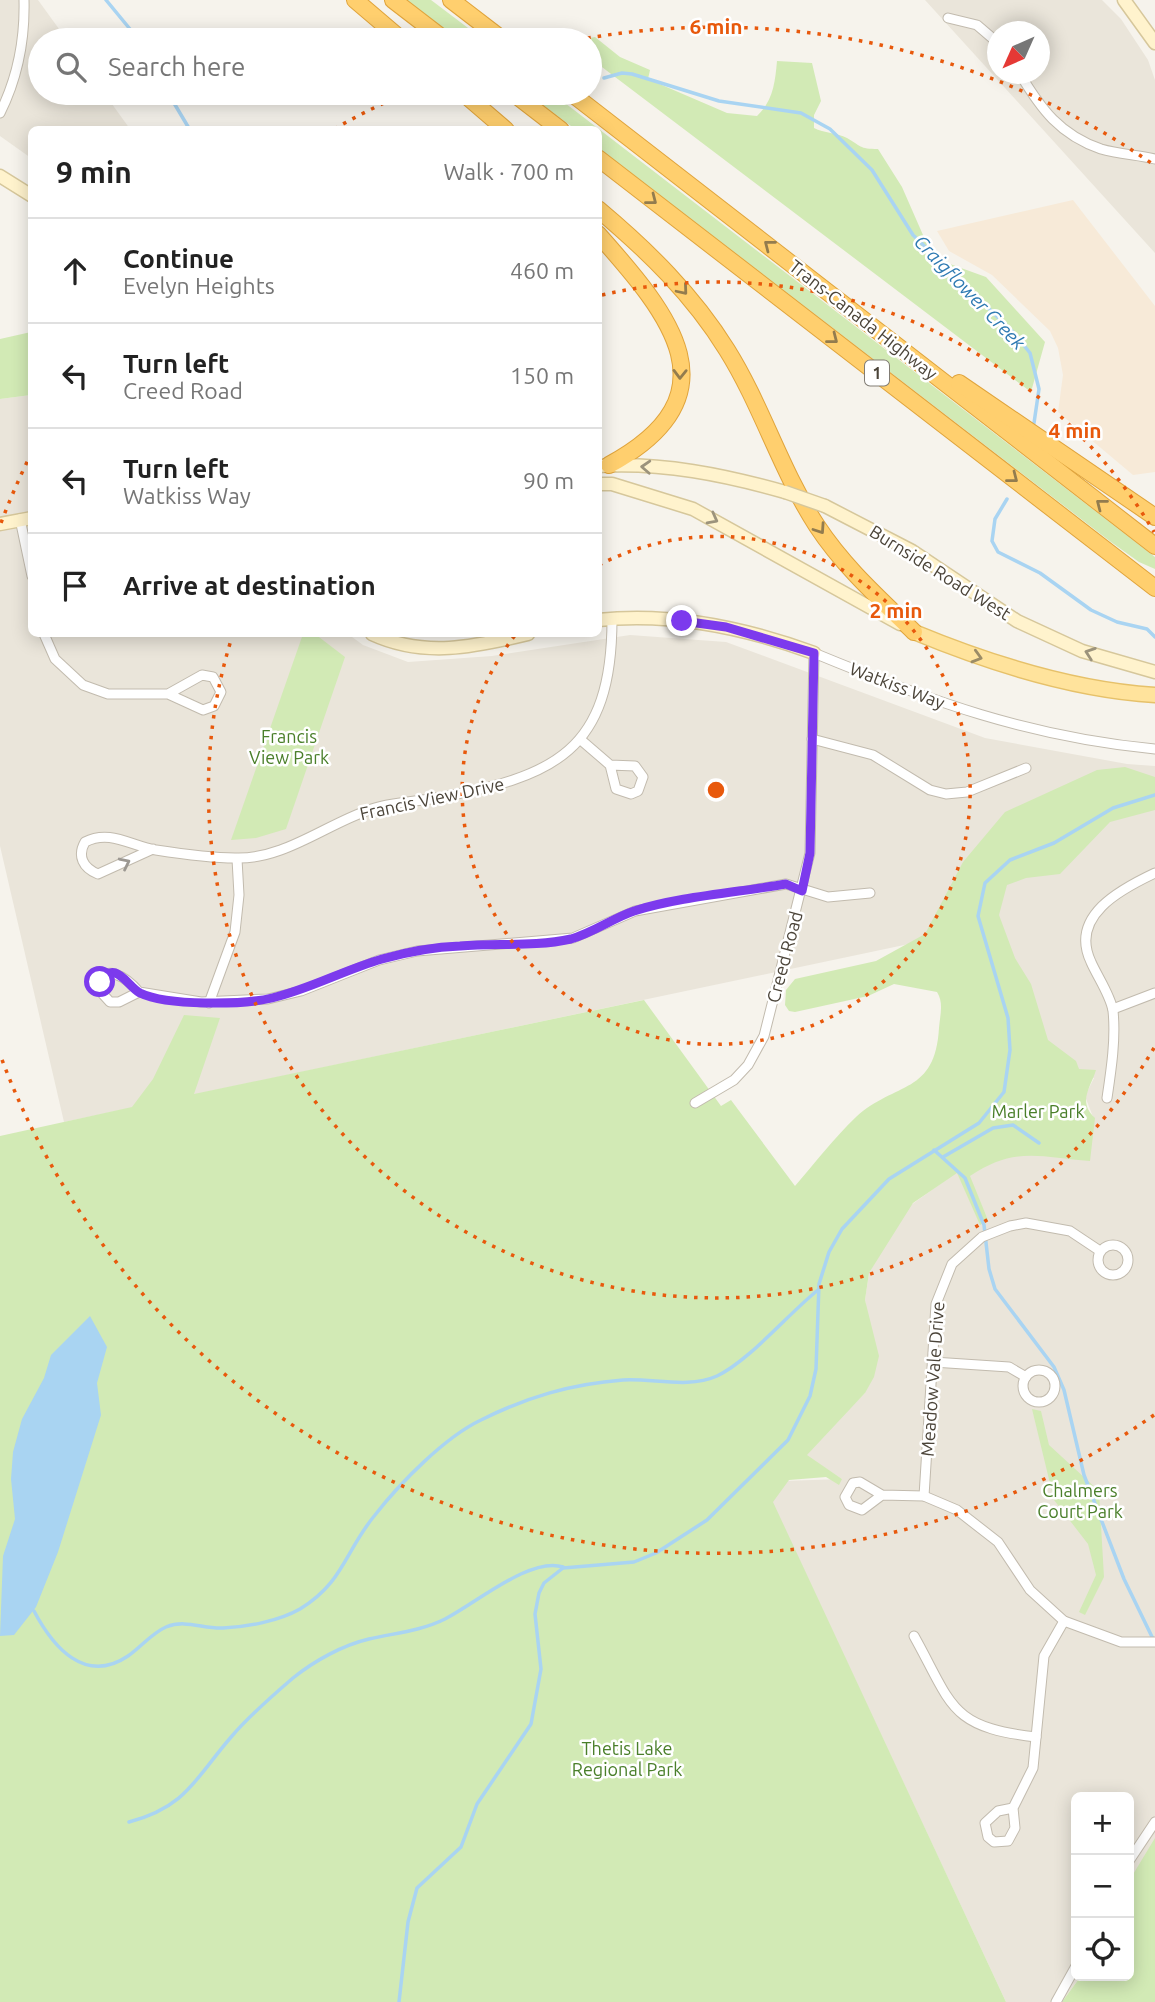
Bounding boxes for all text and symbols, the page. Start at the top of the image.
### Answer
text: 6 min [689,14,743,38]
north arrow [987,21,1050,84]
search box [28,28,602,105]
icon: search [52,48,90,86]
text: Search here [108,52,245,81]
text: 9 min [56,155,132,189]
text: Walk · 700 m [443,159,574,184]
one-way arrow [645,191,657,204]
water label: Craigflower Creek [910,230,1030,354]
one-way arrow [764,241,777,254]
text: Continue [123,244,234,273]
icon: ahead [56,252,94,290]
street label: Trans-Canada Highway [786,255,942,383]
text: 460 m [510,258,574,283]
text: Evelyn Heights [123,273,275,298]
one-way arrow [675,282,687,295]
one-way arrow [825,330,837,343]
text: Turn left [123,349,229,378]
icon: left [56,357,94,395]
road number: 1 [865,360,889,386]
text: 150 m [510,363,574,388]
one-way arrow [672,369,688,380]
text: Creed Road [123,378,243,403]
text: 4 min [1048,418,1102,442]
text: Turn left [123,454,229,483]
one-way arrow [641,459,652,474]
icon: left [56,462,94,500]
text: 90 m [523,468,574,493]
one-way arrow [1005,469,1017,482]
text: Watkiss Way [123,483,251,508]
one-way arrow [1097,500,1109,513]
one-way arrow [706,511,718,524]
one-way arrow [812,521,824,534]
street label: Burnside Road West [866,521,1015,624]
icon: arrive [56,567,94,605]
text: Arrive at destination [123,571,376,600]
text: 2 min [869,598,923,622]
route end [666,605,697,636]
one-way arrow [1084,647,1096,661]
one-way arrow [971,648,983,663]
street label: Watkiss Way [847,658,948,712]
park label: Francis View Park [249,726,329,767]
street label: Francis View Drive [358,773,506,823]
centre of rings [704,778,728,802]
one-way arrow [118,857,130,871]
street label: Creed Road [762,909,806,1005]
route start [84,966,115,997]
park label: Marler Park [991,1101,1085,1121]
street label: Meadow Vale Drive [917,1301,947,1457]
park label: Chalmers Court Park [1037,1480,1123,1521]
park label: Thetis Lake Regional Park [572,1738,682,1779]
map controls [1071,1792,1134,1981]
button: + [1071,1792,1134,1855]
button: − [1071,1855,1134,1918]
button: locate [1071,1918,1134,1981]

